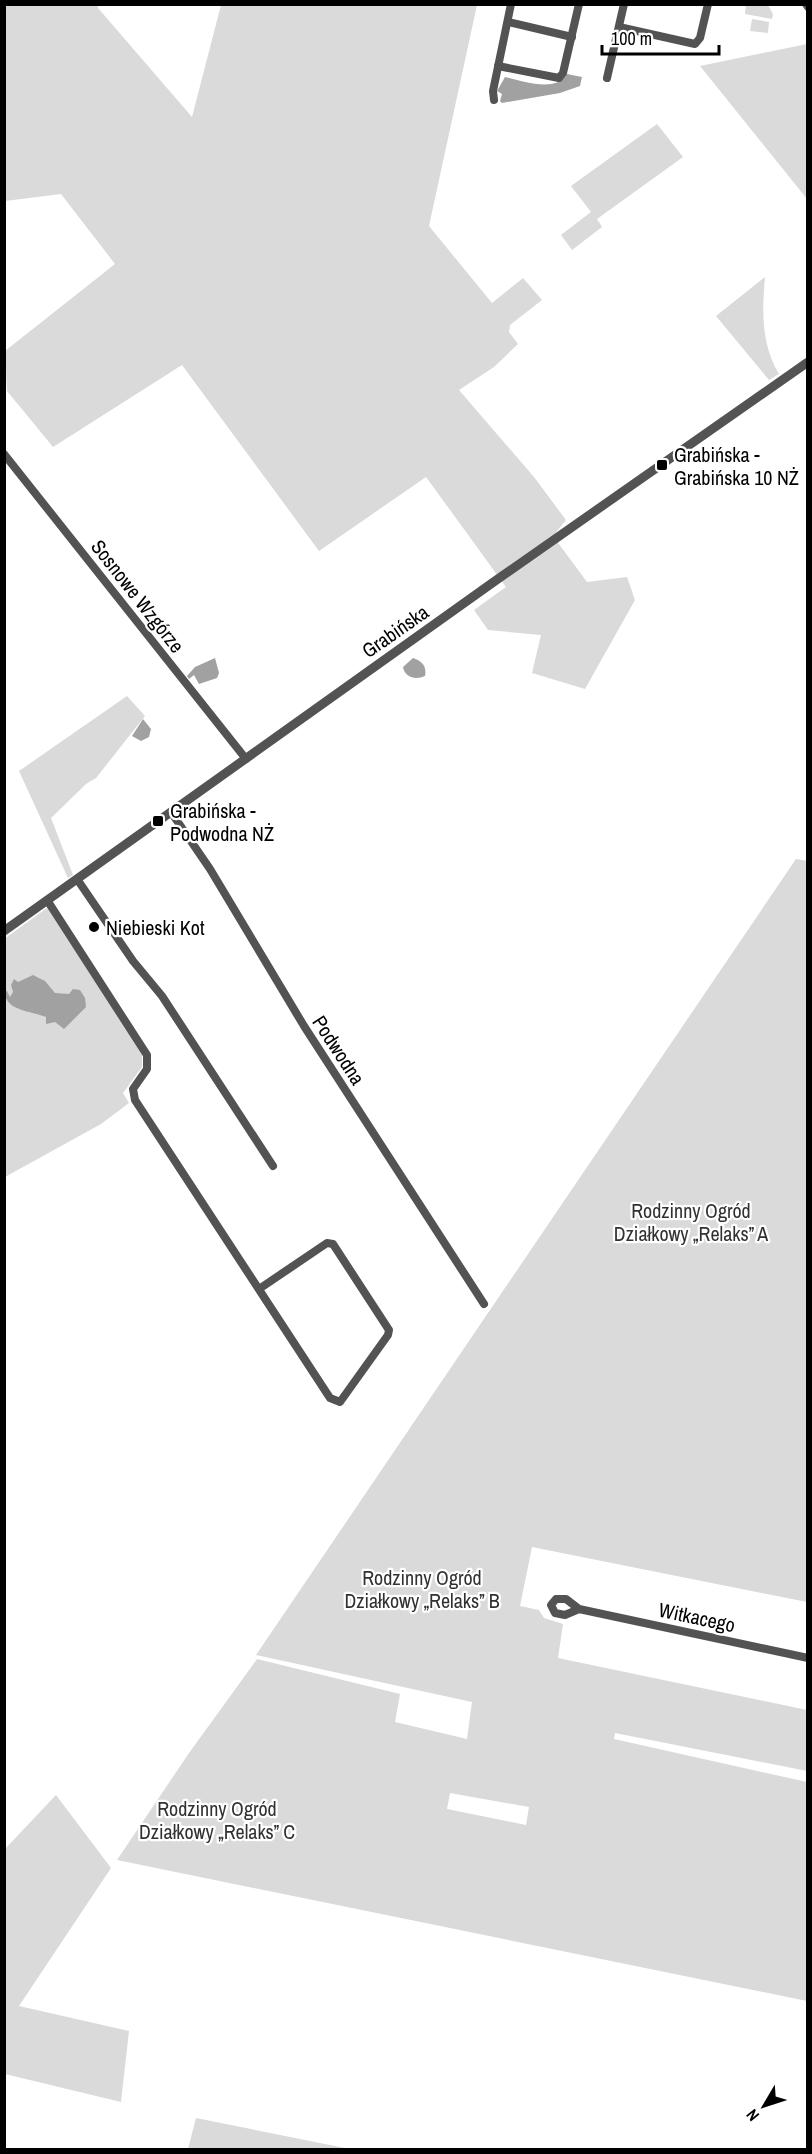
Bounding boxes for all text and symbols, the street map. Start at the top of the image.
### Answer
scale bar [602,18,719,56]
text: 100 m [611,26,652,51]
place label: Grabińska - Grabińska 10 NŻ [674,441,799,491]
marker: Grabińska - Grabińska 10 NŻ [655,458,669,472]
street label: Sosnowe Wzgórze [85,534,191,658]
street label: Grabińska [356,598,434,664]
place label: Grabińska - Podwodna NŻ [170,797,274,847]
marker: Grabińska - Podwodna NŻ [151,814,165,828]
place label: Niebieski Kot [106,914,205,941]
marker: Niebieski Kot [87,920,101,934]
street label: Podwodna [307,1010,371,1090]
park label: Rodzinny Ogród Działkowy „Relaks” A [614,1197,768,1247]
park label: Rodzinny Ogród Działkowy „Relaks” B [344,1564,500,1614]
street label: Witkacego [656,1596,738,1638]
park label: Rodzinny Ogród Działkowy „Relaks” C [139,1795,295,1845]
north arrow [734,2076,794,2136]
text: N [741,2105,764,2126]

